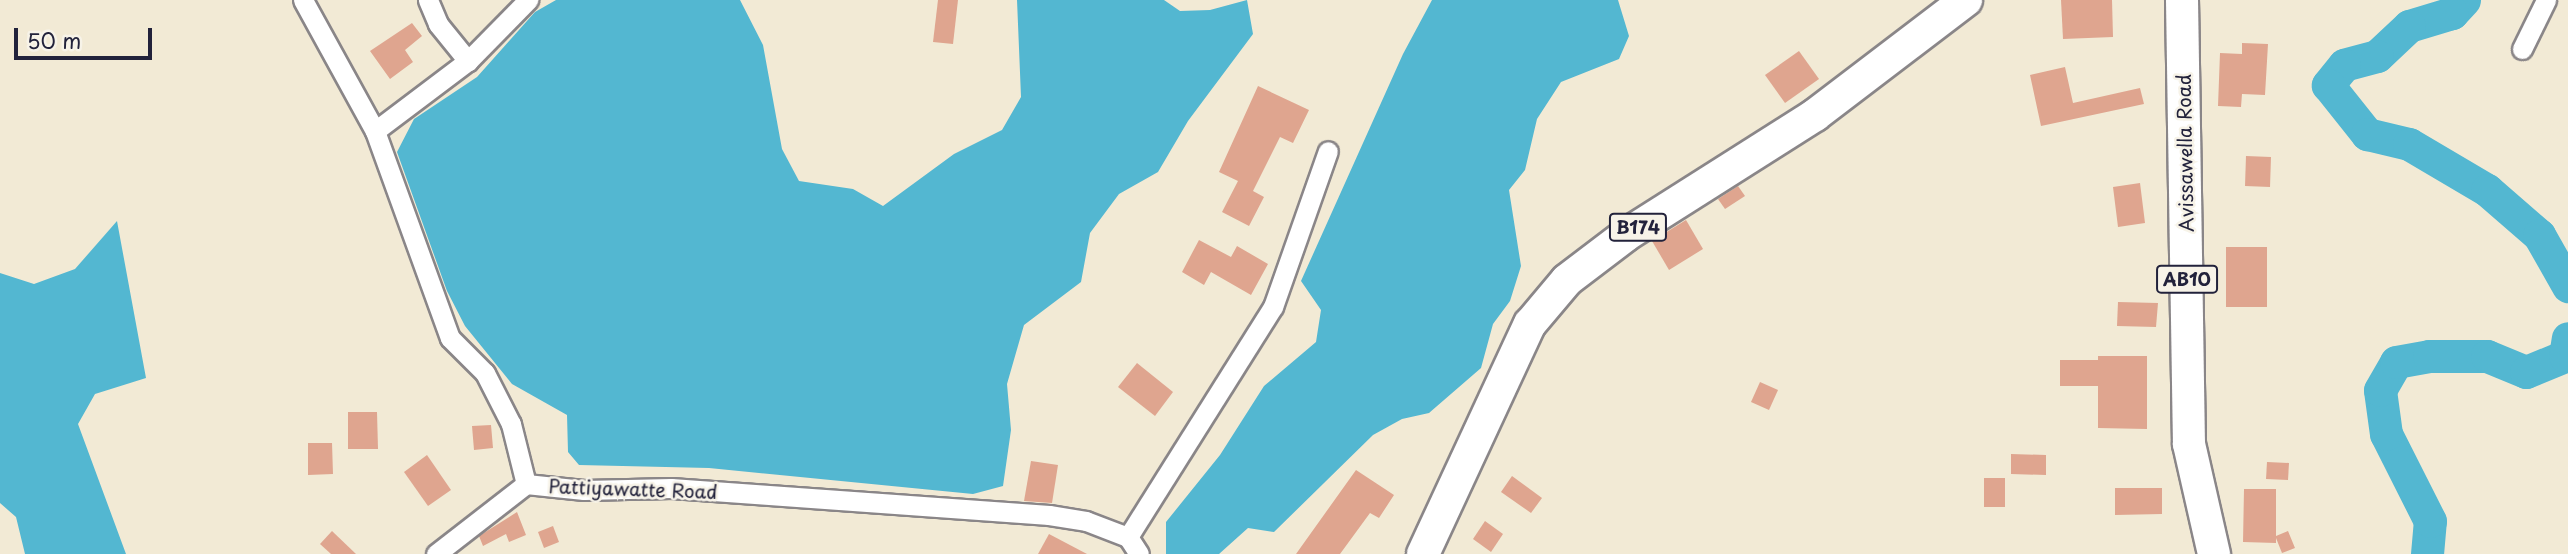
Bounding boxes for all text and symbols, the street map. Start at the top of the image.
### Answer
scale bar [18,14,156,58]
text: 50 m [27,24,81,56]
street label: Avissawella Road [2172,74,2198,232]
road number: B174 [1608,212,1668,242]
road number: AB10 [2156,264,2218,293]
street label: Pattiyawatte Road [548,475,718,503]

